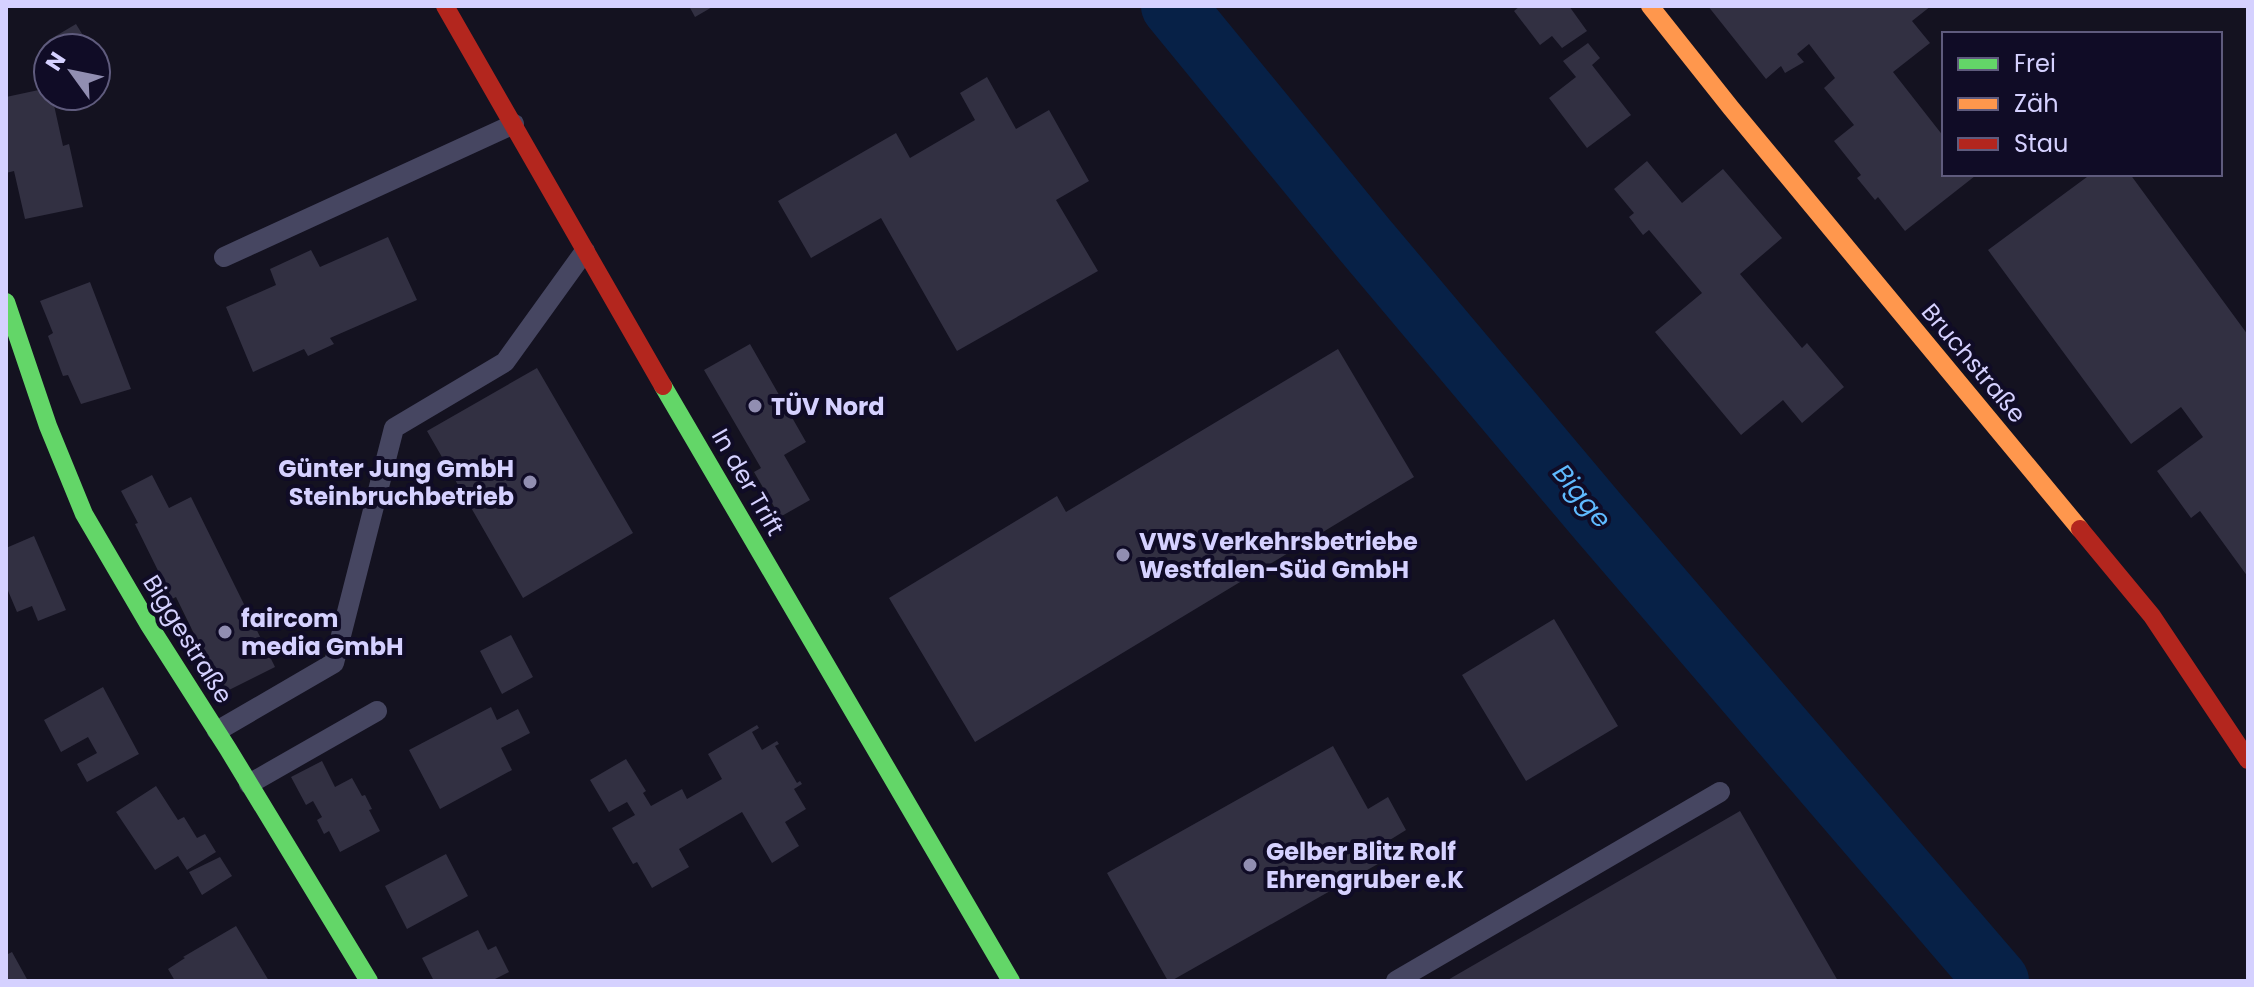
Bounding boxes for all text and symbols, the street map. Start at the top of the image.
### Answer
north arrow [32,32,112,112]
legend [1942,32,2222,176]
text: N [38,46,73,77]
text: Frei [2014,47,2056,80]
text: Zäh [2014,87,2059,120]
text: Stau [2014,127,2068,160]
street label: Bruchstraße [1914,296,2034,430]
place label: TÜV Nord [771,390,885,423]
marker: TÜV Nord [746,397,764,415]
street label: In der Trift [704,422,792,542]
place label: Günter Jung GmbH Steinbruchbetrieb [278,452,514,513]
water label: Bigge [1545,456,1619,536]
marker: Günter Jung GmbH Steinbruchbetrieb [521,473,539,491]
place label: VWS Verkehrsbetriebe Westfalen-Süd GmbH [1139,525,1418,586]
marker: VWS Verkehrsbetriebe Westfalen-Süd GmbH [1114,546,1132,564]
street label: Biggestraße [135,569,241,709]
place label: faircom media GmbH [241,602,404,663]
marker: faircom media GmbH [216,623,234,641]
place label: Gelber Blitz Rolf Ehrengruber e.K [1266,835,1464,896]
marker: Gelber Blitz Rolf Ehrengruber e.K [1241,856,1259,874]

